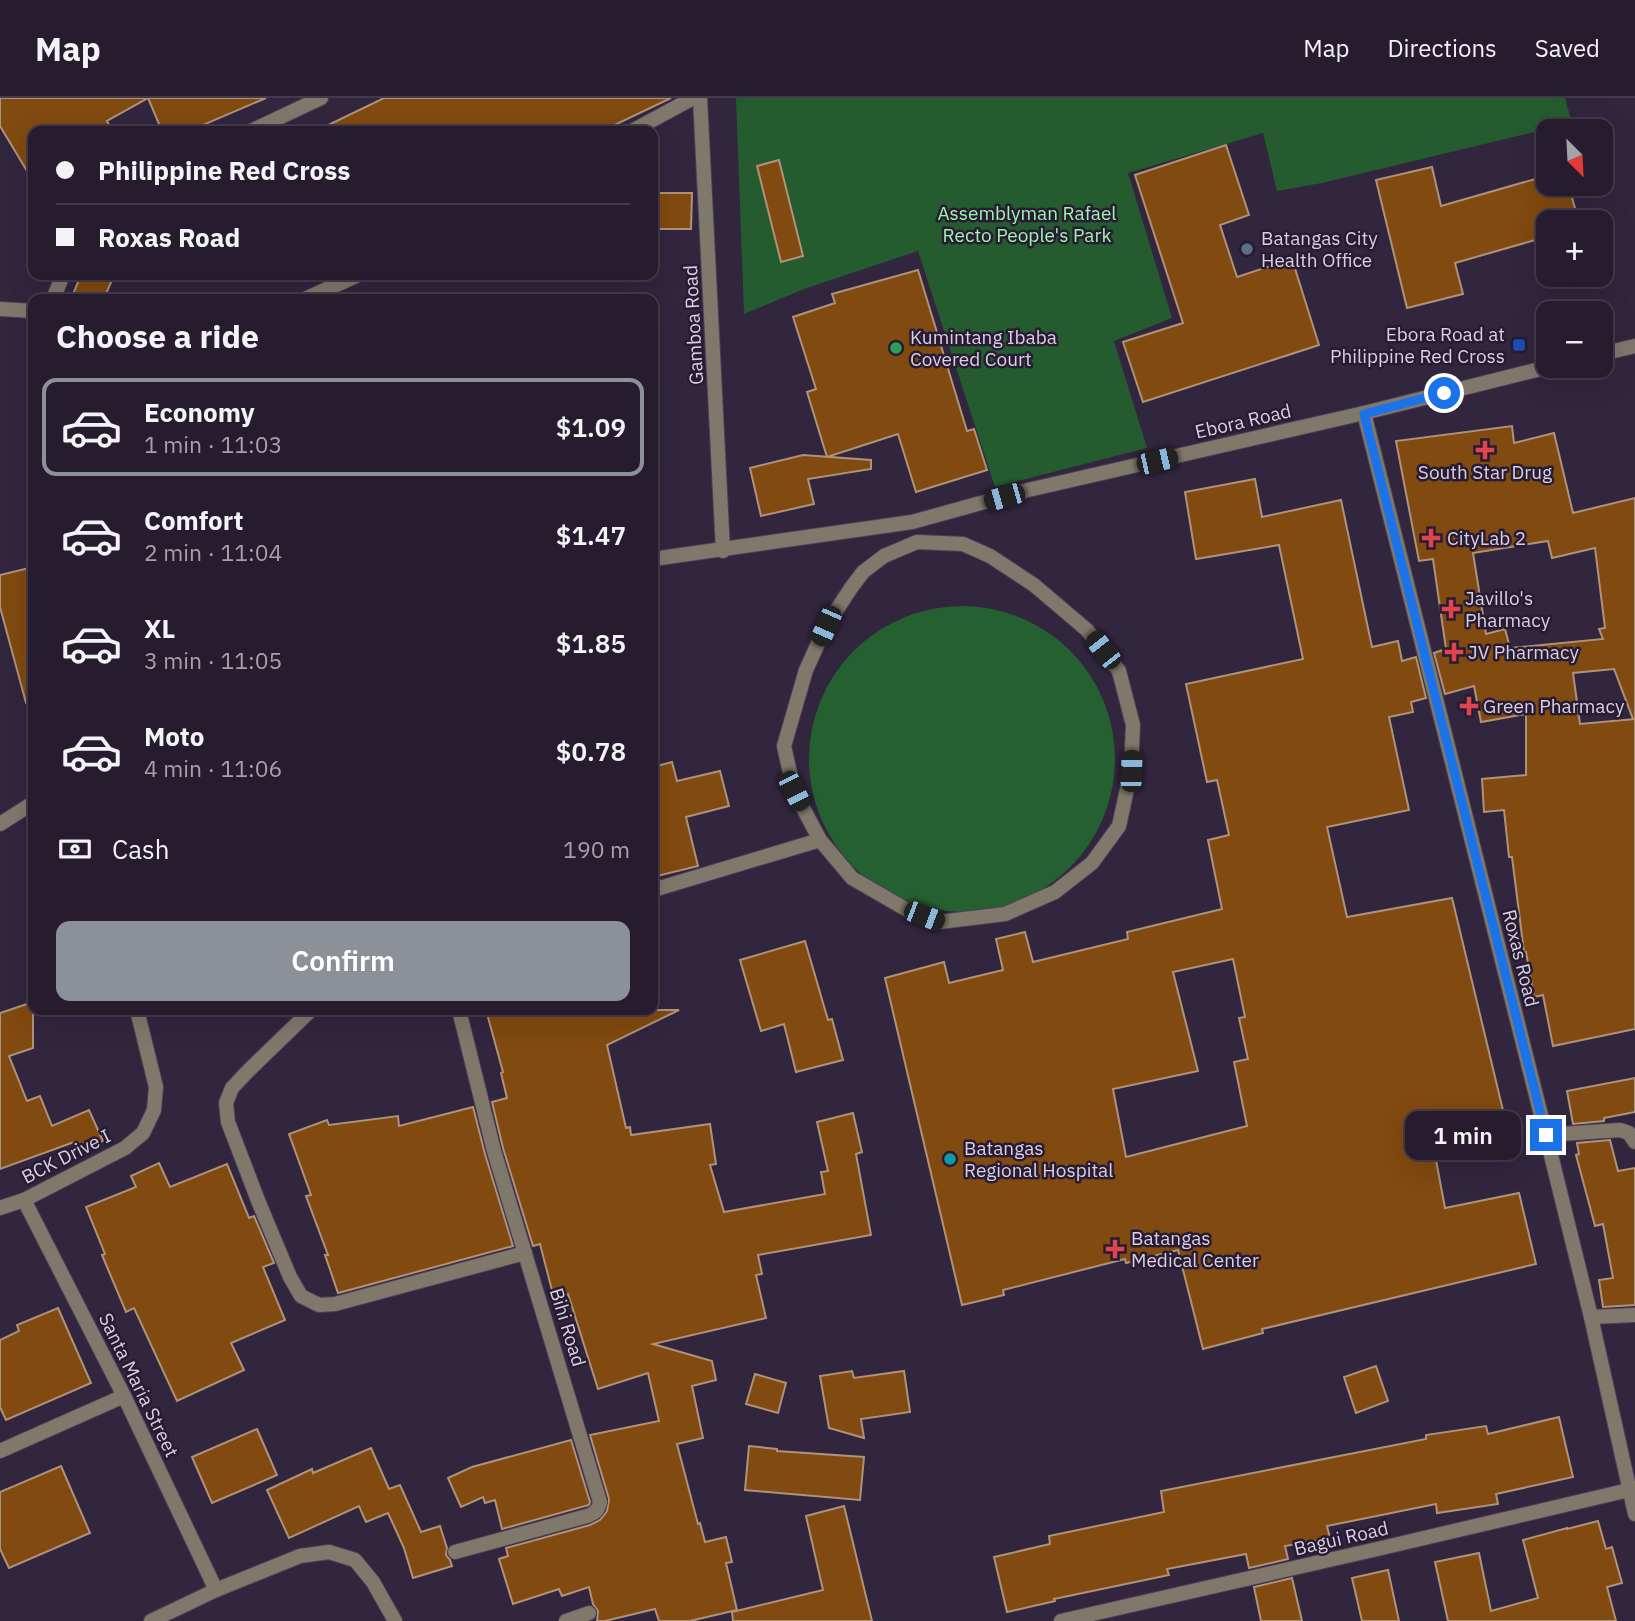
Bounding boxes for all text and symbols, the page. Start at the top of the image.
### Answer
text: Map [35,27,101,70]
text: Map [1303,32,1349,64]
text: Directions [1387,32,1497,64]
text: Saved [1535,32,1600,64]
north arrow [1536,119,1614,196]
map controls [1536,119,1613,378]
text: Philippine Red Cross [98,153,350,187]
park label: Assemblyman Rafael Recto People's Park [937,201,1117,247]
button: + [1536,210,1613,287]
text: Roxas Road [98,220,240,254]
place label: Batangas City Health Office [1261,226,1378,272]
marker: Batangas City Health Office [1239,241,1255,257]
street label: Gamboa Road [678,264,708,386]
button: − [1536,301,1613,378]
text: Choose a ride [56,315,259,357]
place label: Ebora Road at Philippine Red Cross [1330,322,1505,368]
place label: Kumintang Ibaba Covered Court [910,325,1057,371]
marker: Ebora Road at Philippine Red Cross [1511,337,1527,353]
marker: Kumintang Ibaba Covered Court [888,340,904,356]
route start [1428,377,1460,409]
text: Economy [144,395,255,429]
icon: car [60,396,123,459]
street label: Ebora Road [1193,398,1293,444]
text: $1.09 [556,410,626,444]
text: 1 min · 11:03 [144,429,282,459]
marker: South Star Drug [1477,442,1493,458]
car [1135,446,1180,476]
place label: South Star Drug [1418,460,1552,484]
car [981,481,1028,513]
text: Comfort [144,503,243,537]
icon: car [60,504,123,567]
text: $1.47 [556,518,626,552]
place label: CityLab 2 [1447,526,1526,550]
marker: CityLab 2 [1421,528,1441,548]
text: 2 min · 11:04 [144,537,282,567]
place label: Javillo's Pharmacy [1465,586,1551,632]
marker: Javillo's Pharmacy [1443,601,1459,617]
car [808,603,845,649]
text: XL [144,611,175,645]
icon: car [60,612,123,675]
text: $1.85 [556,626,626,660]
car [1082,627,1125,673]
place label: JV Pharmacy [1468,640,1579,664]
marker: JV Pharmacy [1446,644,1462,660]
text: 3 min · 11:05 [144,645,282,675]
place label: Green Pharmacy [1483,694,1625,718]
marker: Green Pharmacy [1461,698,1477,714]
text: Moto [144,719,204,753]
icon: car [60,720,123,783]
text: $0.78 [556,734,626,768]
car [1120,750,1143,792]
text: 4 min · 11:06 [144,753,282,783]
car [776,768,813,814]
icon: cash [56,830,94,868]
text: Cash [112,832,169,866]
text: 190 m [563,834,630,864]
car [901,899,948,933]
street label: Roxas Road [1497,907,1545,1009]
button: Confirm [56,921,630,1001]
callout: 1 min [1406,1110,1522,1160]
route end [1530,1119,1562,1151]
text: 1 min [1433,1120,1493,1150]
street label: BCK Drive I [17,1123,115,1189]
place label: Batangas Regional Hospital [964,1136,1113,1182]
marker: Batangas Regional Hospital [942,1151,958,1167]
place label: Batangas Medical Center [1131,1226,1259,1272]
marker: Batangas Medical Center [1105,1239,1125,1259]
street label: Bihi Road [545,1285,591,1369]
street label: Santa Maria Street [94,1309,184,1461]
street label: Bagui Road [1291,1515,1391,1561]

